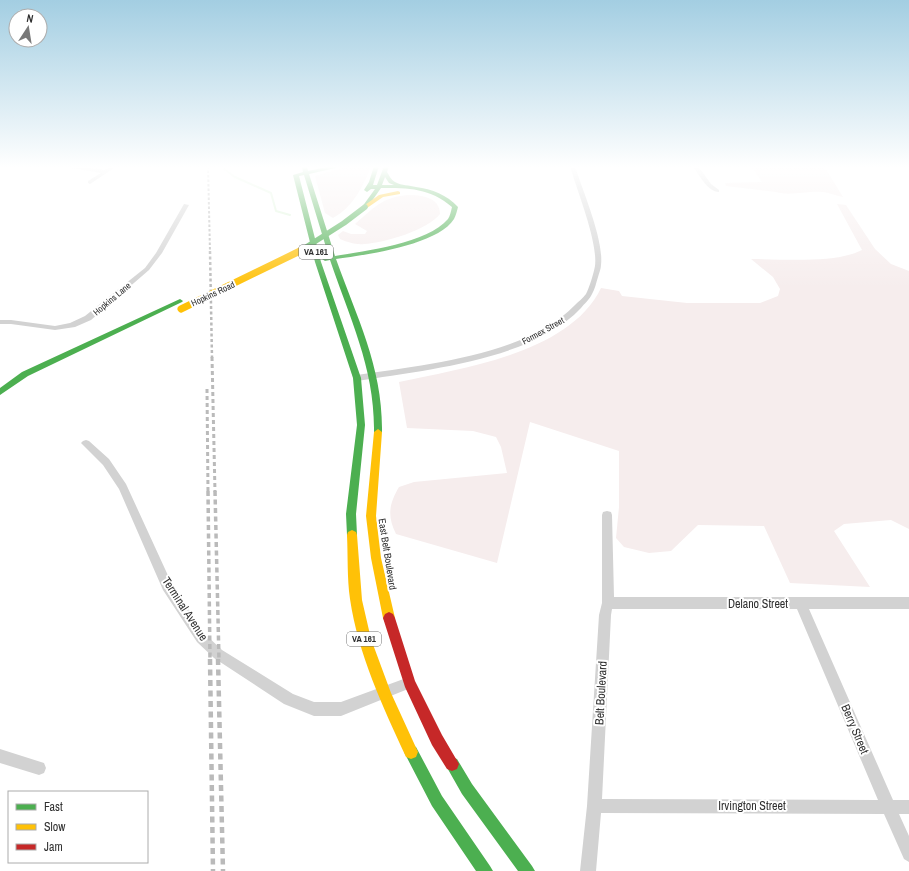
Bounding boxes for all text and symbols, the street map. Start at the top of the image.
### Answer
north arrow [8,8,48,48]
text: N [25,11,35,26]
road number: VA 161 [299,245,333,259]
street label: Hopkins Road [189,279,237,309]
street label: Hopkins Lane [91,280,133,318]
street label: Formex Street [520,315,566,347]
street label: East Belt Boulevard [375,517,400,591]
street label: Terminal Avenue [158,574,212,644]
street label: Delano Street [728,596,788,612]
road number: VA 161 [347,632,381,646]
street label: Belt Boulevard [591,661,611,725]
street label: Berry Street [837,702,873,757]
legend [8,791,148,863]
street label: Irvington Street [718,798,786,814]
text: Fast [44,799,63,815]
text: Slow [44,819,66,835]
text: Jam [44,839,63,855]

